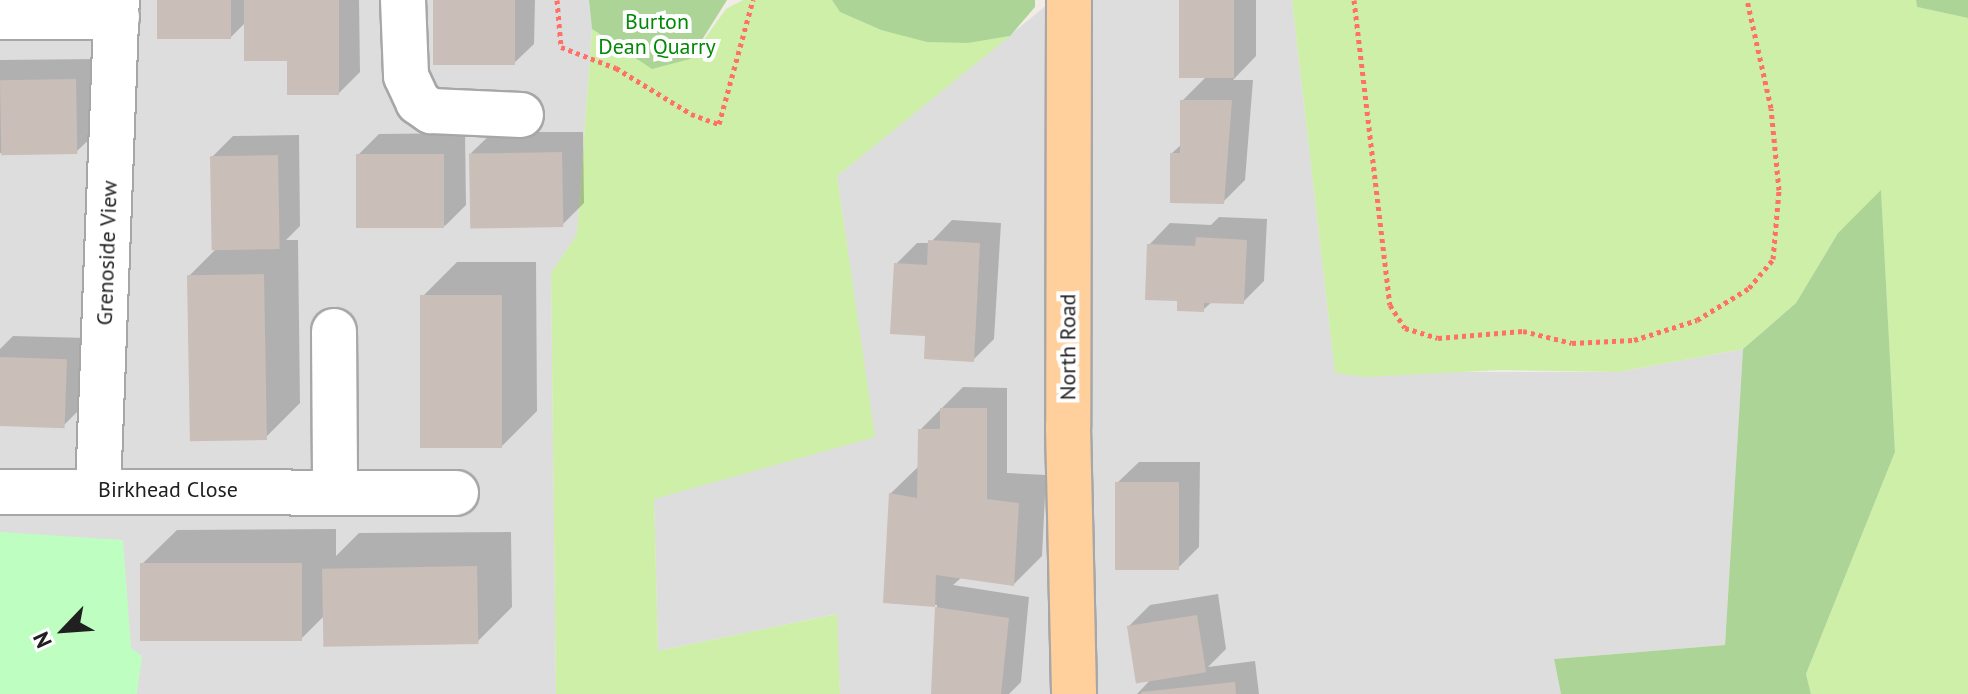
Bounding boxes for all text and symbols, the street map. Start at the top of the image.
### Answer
park label: Burton Dean Quarry [598,8,716,60]
street label: Grenoside View [91,180,123,326]
street label: North Road [1055,294,1081,400]
street label: Birkhead Close [98,477,238,503]
north arrow [24,590,104,670]
text: N [27,628,58,653]

